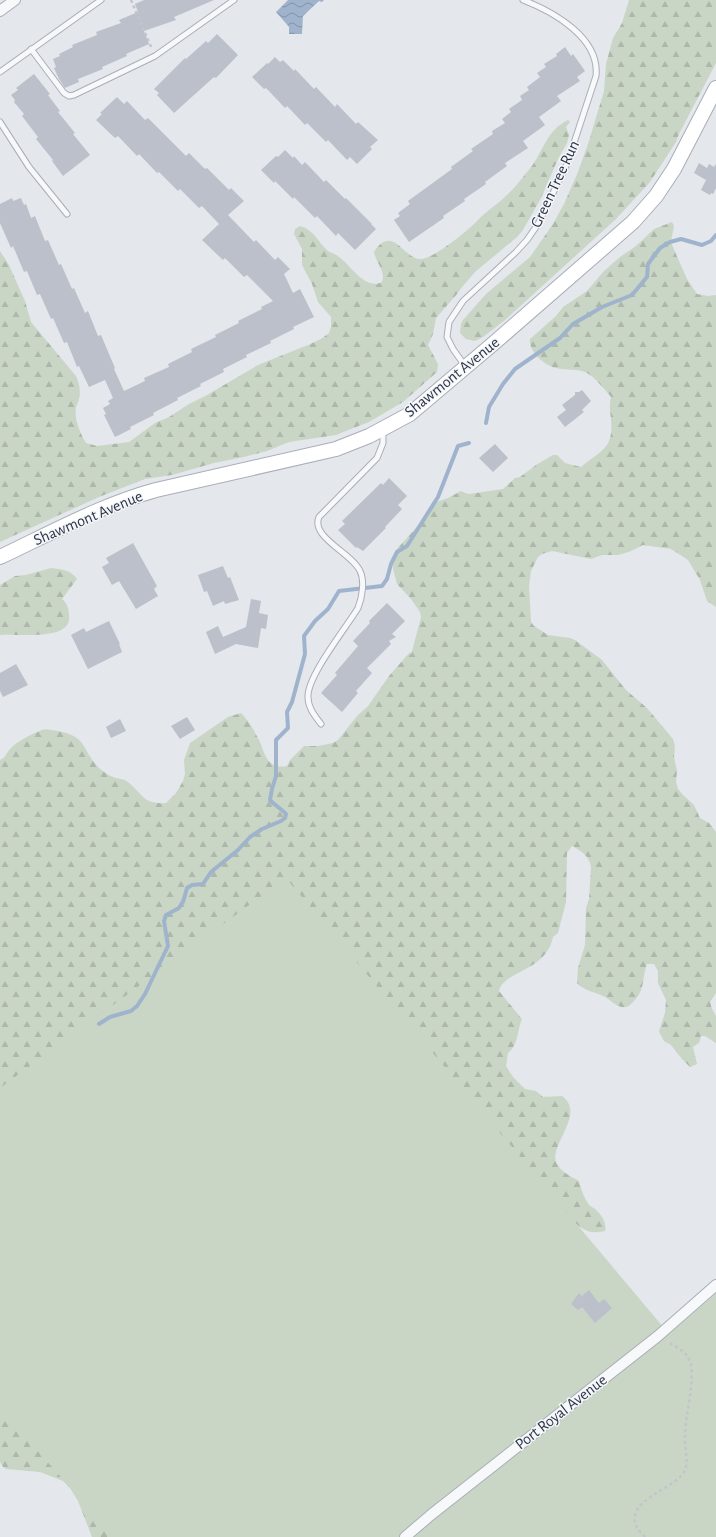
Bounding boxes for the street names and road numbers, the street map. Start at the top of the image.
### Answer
street label: Green Tree Run [528,138,582,230]
street label: Shawmont Avenue [402,334,502,420]
street label: Shawmont Avenue [31,488,145,548]
street label: Port Royal Avenue [512,1371,610,1453]

